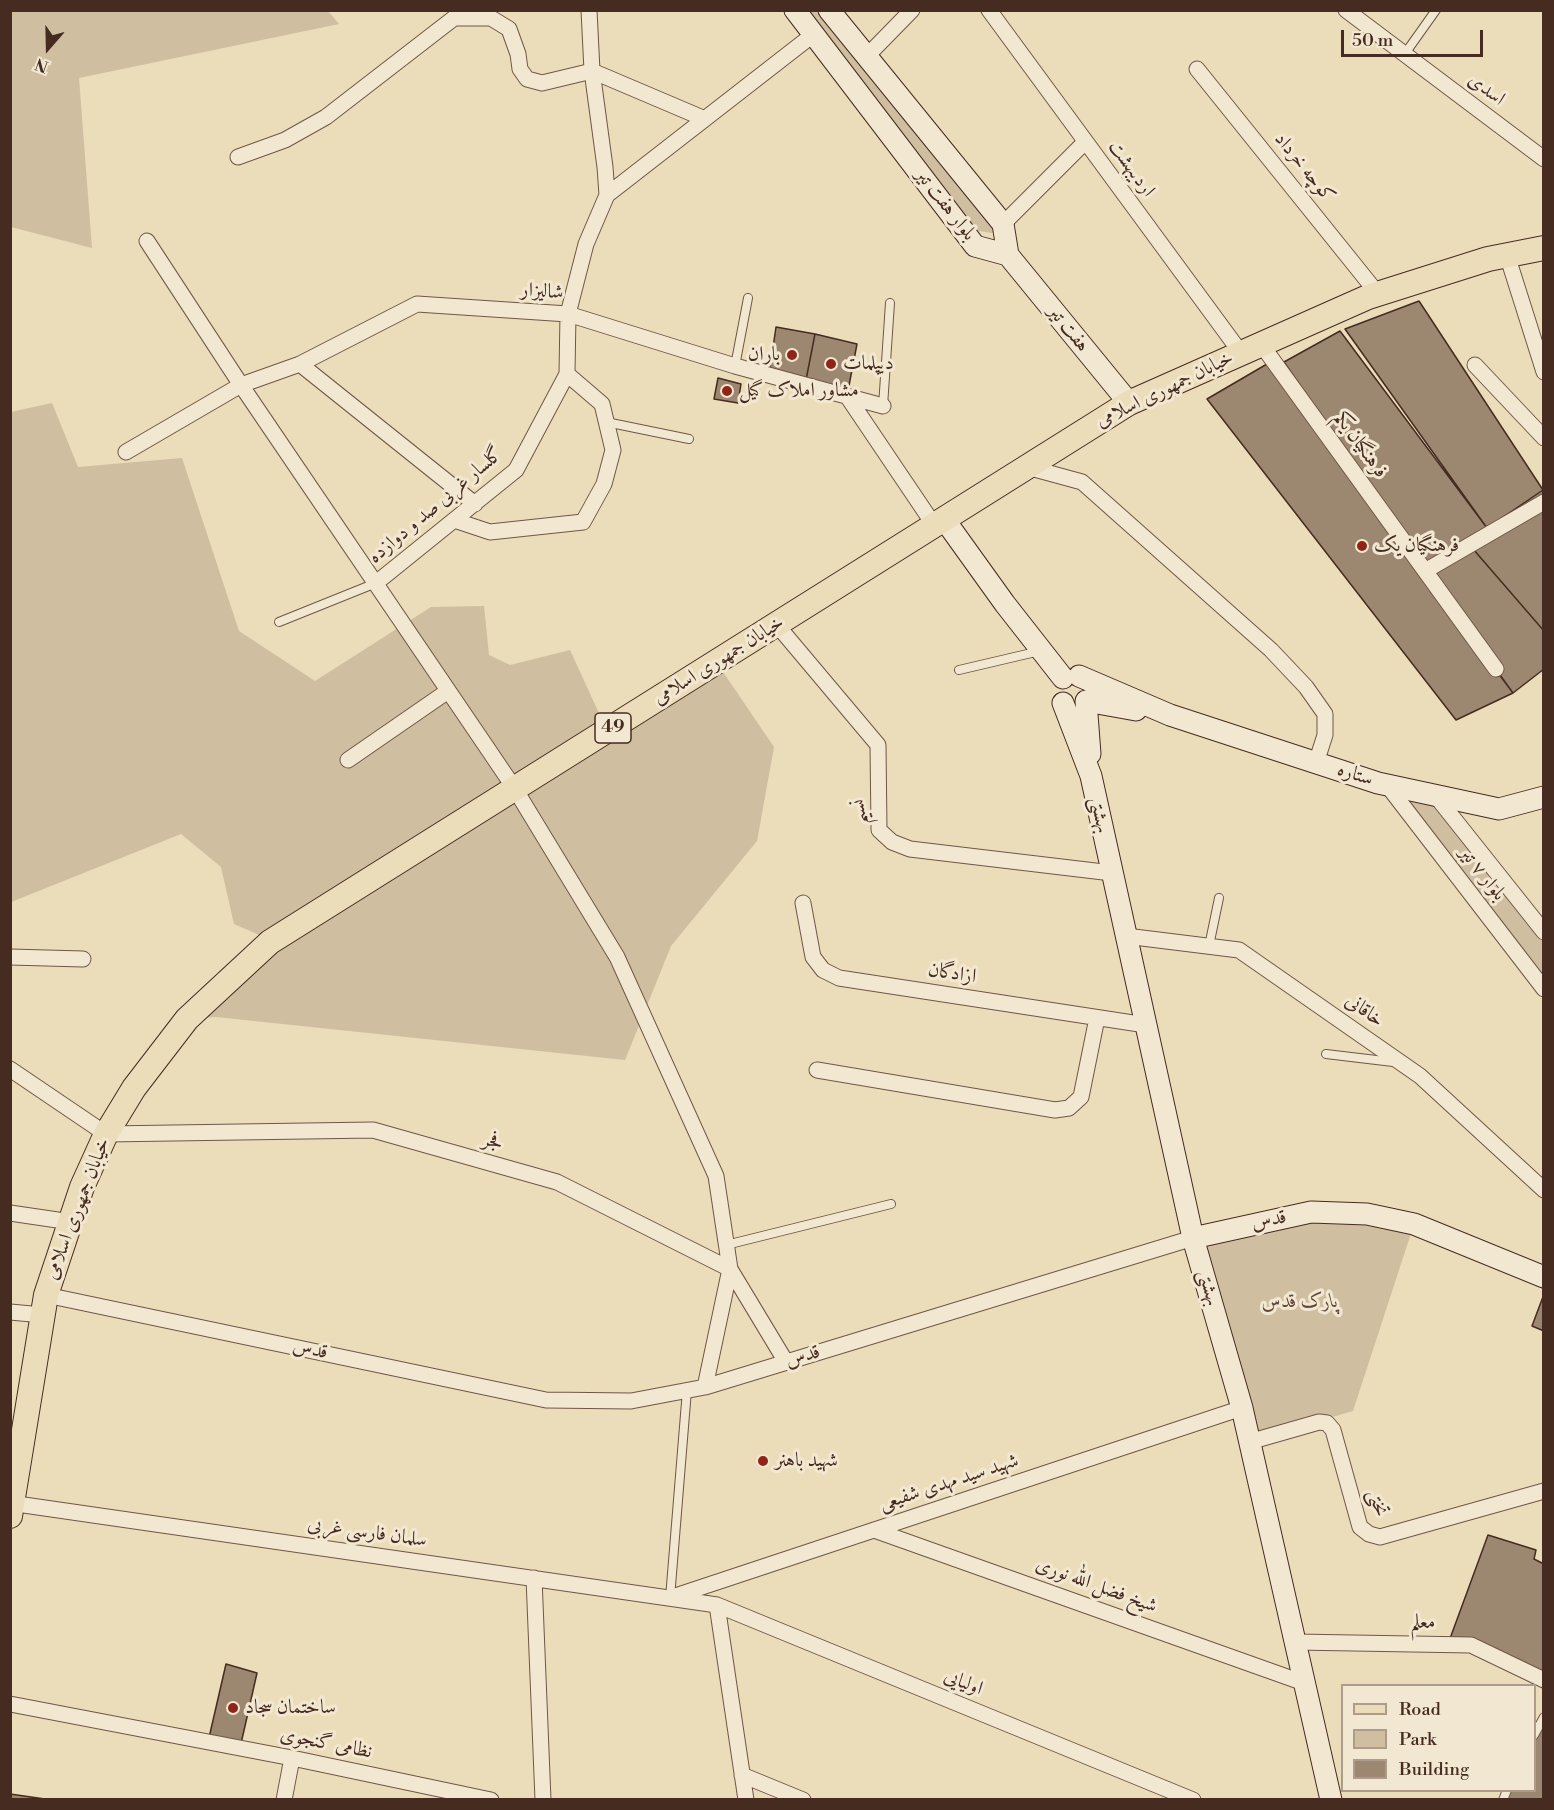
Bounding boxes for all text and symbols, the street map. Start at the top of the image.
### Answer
north arrow [18,18,78,78]
scale bar [1344,18,1486,56]
text: 50 m [1352,29,1393,52]
text: N [32,53,51,76]
street label: اسدی [1463,68,1509,112]
street label: کوچه خرداد [1268,128,1340,208]
street label: اردیبهشت [1102,136,1160,202]
street label: بلوار هفت تیر [909,164,981,246]
street label: شالیزار [520,279,564,305]
street label: هفت تیر [1042,301,1094,357]
place label: باران [748,343,780,367]
street label: خیابان جمهوری اسلامی [1092,346,1238,434]
marker: باران [785,348,799,362]
place label: دیپلمات [843,352,894,376]
marker: دیپلمات [824,357,838,371]
place label: مشاور املاک گیل [739,379,859,403]
marker: مشاور املاک گیل [720,384,734,398]
street label: فرهنگیان یکم [1328,407,1392,483]
street label: گلسار غربی صد و دوازده [364,443,508,569]
place label: فرهنگیان یک [1374,534,1459,558]
marker: فرهنگیان یک [1355,539,1369,553]
street label: خیابان جمهوری اسلامی [649,611,789,711]
road number: 49 [595,713,631,743]
street label: ستاره [1334,758,1376,792]
street label: بهشتی [1083,794,1115,836]
street label: نسیم [847,798,873,826]
street label: بلوار ۷ تیر [1453,842,1511,906]
street label: ازادگان [926,958,978,990]
street label: خاقانی [1340,989,1388,1033]
street label: فجر [480,1128,506,1156]
street label: خیابان جمهوری اسلامی [40,1135,116,1283]
street label: قدس [1249,1206,1289,1236]
street label: بهشتی [1191,1267,1225,1309]
park label: پارک قدس [1262,1290,1338,1314]
street label: قدس [290,1335,330,1365]
street label: قدس [783,1340,823,1374]
place label: شهید باهنر [775,1449,838,1473]
street label: شهید سید مهدی شفیعی [876,1449,1022,1517]
marker: شهید باهنر [756,1454,770,1468]
street label: تختی [1361,1486,1393,1520]
street label: سلمان فارسی غربی [306,1513,428,1553]
street label: شیخ فضل الله نوری [1032,1553,1160,1619]
street label: معلم [1410,1611,1436,1635]
street label: اولیایی [940,1664,986,1702]
legend [1341,1684,1536,1792]
place label: ساختمان سجاد [245,1696,336,1720]
text: Road [1399,1698,1441,1721]
marker: ساختمان سجاد [226,1701,240,1715]
street label: نظامی گنجوی [278,1723,374,1765]
text: Park [1399,1728,1436,1751]
text: Building [1399,1758,1469,1781]

